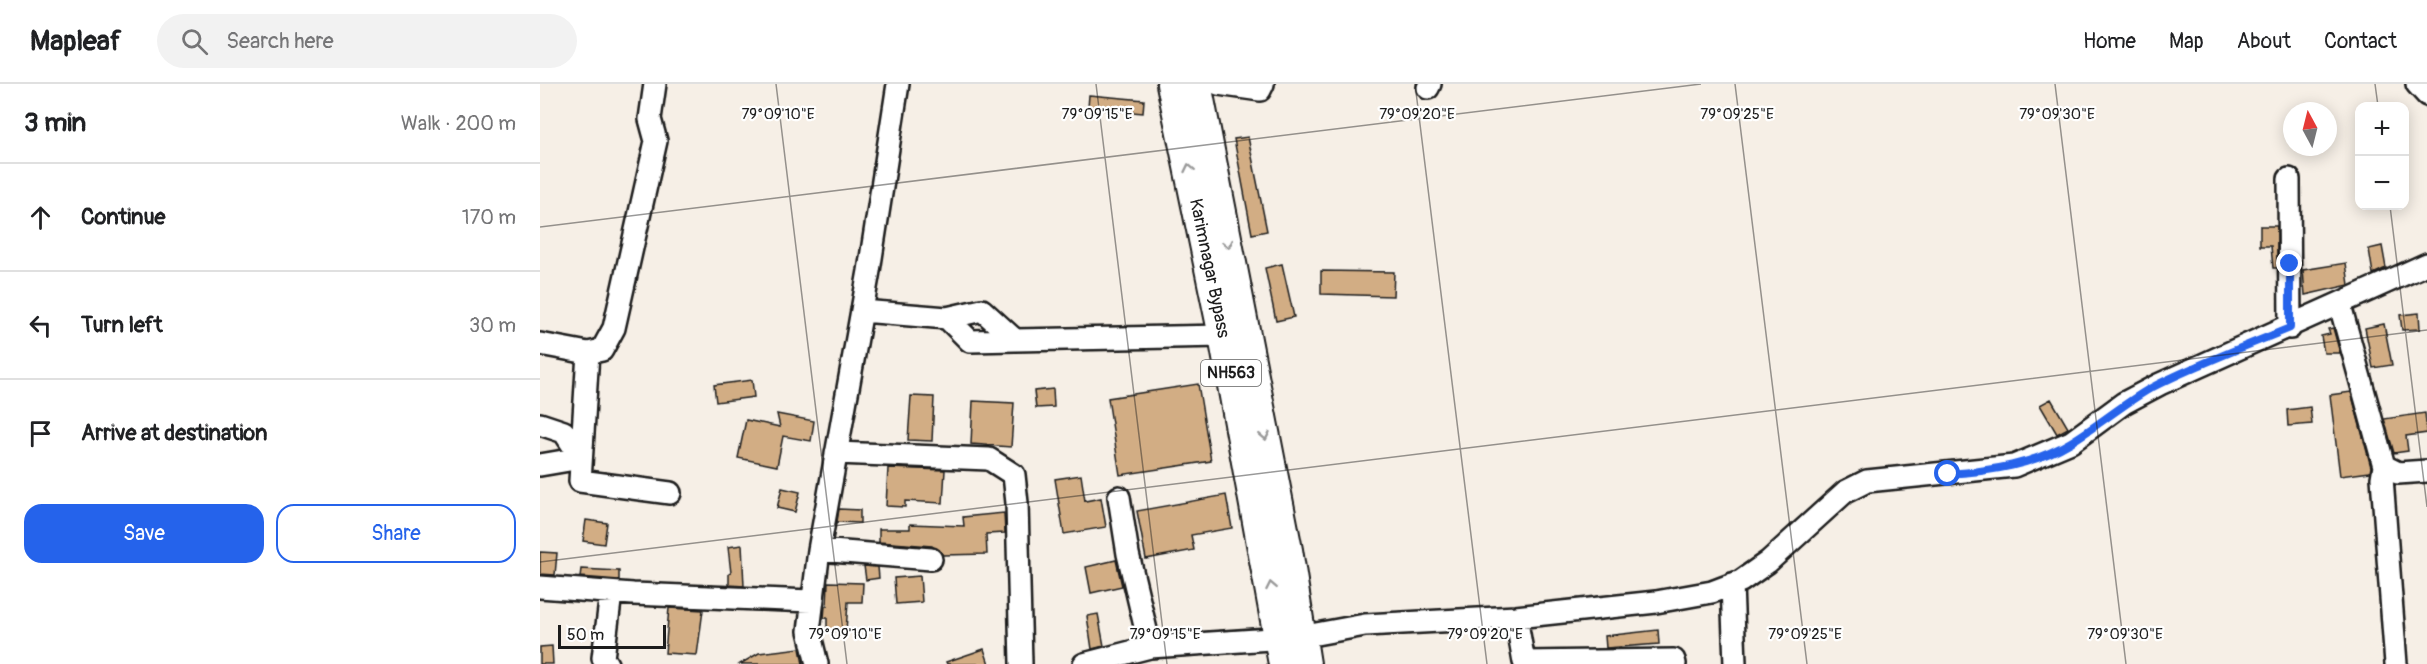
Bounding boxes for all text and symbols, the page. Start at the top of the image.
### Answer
search box [157,14,577,68]
text: Mapleaf [30,24,121,59]
icon: search [178,25,211,58]
text: Search here [226,27,334,55]
text: Home [2083,28,2136,55]
text: Map [2169,28,2204,55]
text: About [2237,28,2291,55]
text: Contact [2324,28,2397,55]
north arrow [2283,102,2337,156]
map controls [2355,102,2409,210]
button: + [2355,102,2409,156]
text: 79°09'10"E [741,105,815,124]
text: 79°09'15"E [1061,105,1133,124]
text: 79°09'20"E [1379,105,1455,124]
text: 79°09'25"E [1700,105,1774,124]
text: 79°09'30"E [2019,105,2095,124]
text: 3 min [24,107,86,139]
text: Walk · 200 m [401,111,516,136]
button: − [2355,156,2409,210]
one-way arrow [1183,163,1196,173]
street label: Karimnagar Bypass [1184,196,1236,340]
icon: ahead [24,201,57,234]
text: Continue [81,203,165,231]
text: 170 m [462,205,516,230]
one-way arrow [1221,239,1234,249]
route end [2276,250,2302,276]
icon: left [24,309,57,342]
text: Turn left [81,311,163,339]
text: 30 m [469,313,516,338]
road number: NH563 [1201,360,1261,386]
icon: arrive [24,417,57,450]
text: Arrive at destination [81,419,267,447]
one-way arrow [1258,431,1271,441]
route start [1934,460,1960,486]
button: Save [24,504,264,563]
button: Share [276,504,516,563]
one-way arrow [1265,581,1278,591]
scale bar [558,622,666,650]
text: 50 m [567,625,604,645]
text: 79°09'10"E [808,625,882,644]
text: 79°09'15"E [1129,625,1201,644]
text: 79°09'20"E [1447,625,1523,644]
text: 79°09'25"E [1768,625,1842,644]
text: 79°09'30"E [2087,625,2163,644]

